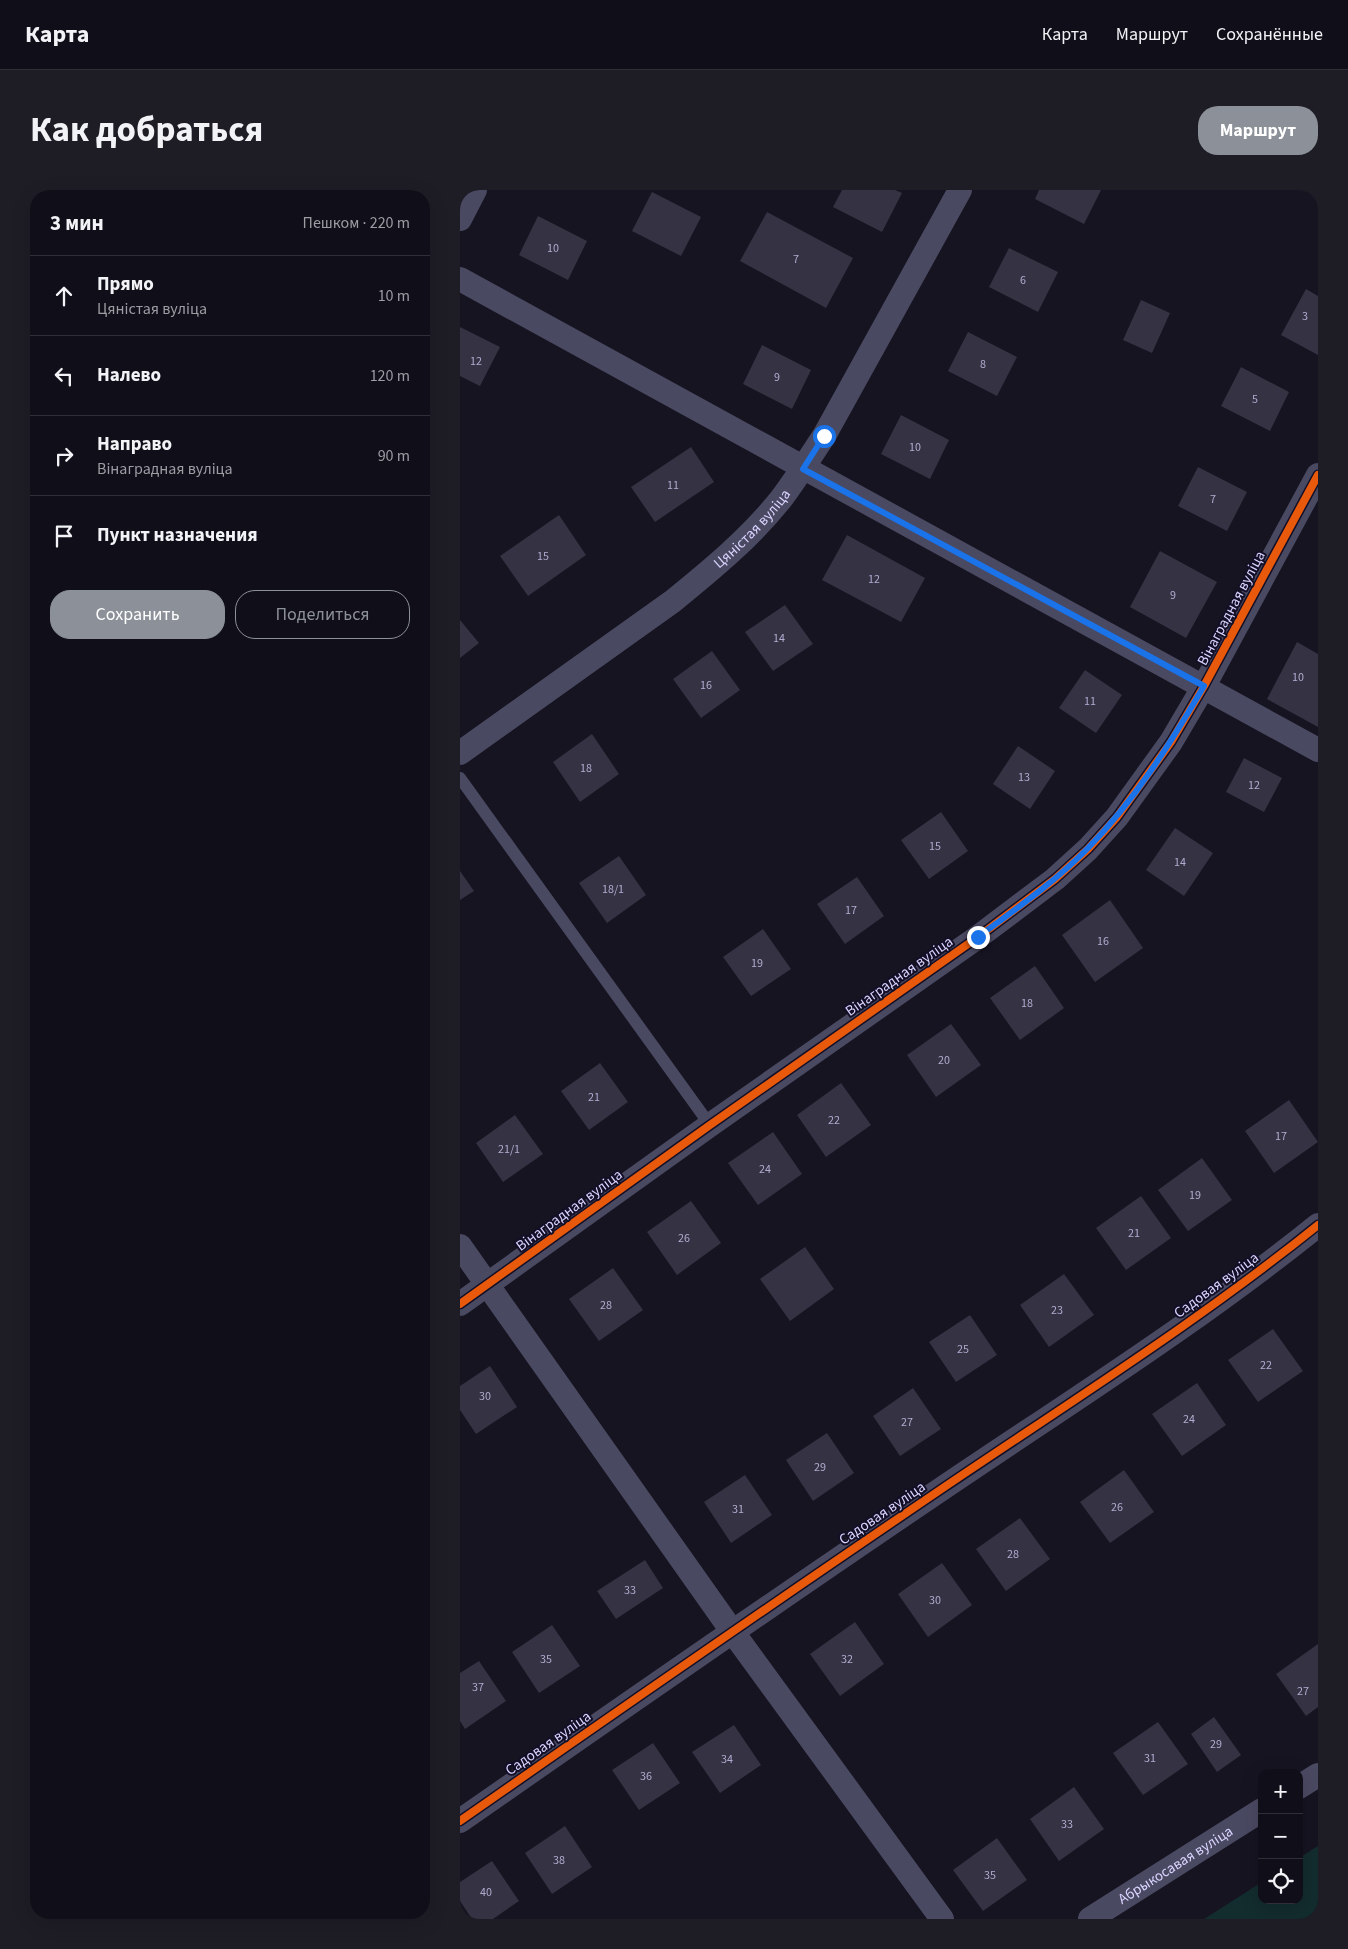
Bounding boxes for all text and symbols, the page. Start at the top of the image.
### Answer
text: Карта [25,17,89,52]
text: Карта [1042,22,1088,47]
text: Маршрут [1116,22,1188,47]
text: Сохранённые [1216,22,1323,47]
text: Как добраться [30,105,263,155]
button: Маршрут [1198,106,1318,155]
text: 3 мин [50,208,104,238]
text: Пешком · 220 m [303,212,410,234]
house number: 10 [547,240,559,257]
house number: 7 [793,251,799,268]
text: Прямо [97,271,154,298]
house number: 6 [1020,272,1026,289]
icon: ahead [50,282,78,310]
text: 10 m [378,285,410,307]
text: Цяністая вуліца [97,298,207,320]
house number: 3 [1302,308,1308,325]
house number: 12 [470,353,482,370]
house number: 8 [980,356,986,373]
icon: left [50,362,78,390]
text: Налево [97,362,161,389]
text: 120 m [370,365,410,387]
house number: 9 [774,369,780,386]
house number: 5 [1252,391,1258,408]
route start [813,425,836,448]
text: Направо [97,431,172,458]
house number: 10 [909,439,921,456]
icon: right [50,442,78,470]
text: 90 m [378,445,410,467]
text: Вінаградная вуліца [97,458,233,480]
house number: 11 [667,477,679,494]
street label: Цяністая вуліца [709,485,796,574]
house number: 7 [1210,491,1216,508]
icon: arrive [50,522,78,550]
text: Пункт назначения [97,522,258,549]
street label: Вінаградная вуліца [1192,547,1271,669]
house number: 15 [537,548,549,565]
house number: 12 [868,571,880,588]
house number: 9 [1170,587,1176,604]
button: Сохранить [50,590,225,639]
button: Поделиться [235,590,410,639]
house number: 14 [773,630,785,647]
house number: 10 [1292,669,1304,686]
house number: 16 [700,677,712,694]
house number: 11 [1084,693,1096,710]
house number: 18 [580,760,592,777]
house number: 13 [1018,769,1030,786]
house number: 12 [1248,777,1260,794]
house number: 15 [929,838,941,855]
house number: 14 [1174,854,1186,871]
house number: 18/1 [602,881,624,898]
house number: 17 [845,902,857,919]
route end [967,926,990,949]
street label: Вінаградная вуліца [841,931,957,1021]
house number: 16 [1097,933,1109,950]
house number: 19 [751,955,763,972]
house number: 18 [1021,995,1033,1012]
house number: 20 [938,1052,950,1069]
house number: 21 [588,1089,600,1106]
house number: 22 [828,1112,840,1129]
house number: 17 [1275,1128,1287,1145]
house number: 21/1 [498,1141,520,1158]
house number: 24 [759,1161,771,1178]
street label: Вінаградная вуліца [512,1165,627,1256]
house number: 19 [1189,1187,1201,1204]
house number: 21 [1128,1225,1140,1242]
house number: 26 [678,1230,690,1247]
street label: Садовая вуліца [1170,1247,1263,1323]
house number: 28 [600,1297,612,1314]
house number: 23 [1051,1302,1063,1319]
house number: 25 [957,1341,969,1358]
house number: 22 [1260,1357,1272,1374]
house number: 30 [479,1388,491,1405]
house number: 24 [1183,1411,1195,1428]
house number: 27 [901,1414,913,1431]
house number: 29 [814,1459,826,1476]
street label: Садовая вуліца [835,1477,930,1550]
house number: 26 [1111,1499,1123,1516]
house number: 31 [732,1501,744,1518]
house number: 28 [1007,1546,1019,1563]
house number: 33 [624,1582,636,1599]
house number: 30 [929,1592,941,1609]
house number: 35 [540,1651,552,1668]
house number: 32 [841,1651,853,1668]
house number: 37 [472,1679,484,1696]
house number: 27 [1297,1683,1309,1700]
street label: Садовая вуліца [501,1706,595,1781]
house number: 29 [1210,1736,1222,1753]
house number: 31 [1144,1750,1156,1767]
house number: 34 [721,1751,733,1768]
house number: 36 [640,1768,652,1785]
map controls [1258,1769,1303,1904]
button: + [1258,1769,1303,1814]
button: − [1258,1814,1303,1859]
house number: 33 [1061,1816,1073,1833]
street label: Абрыкосавая вуліца [1114,1821,1237,1910]
house number: 38 [553,1852,565,1869]
button: locate [1258,1859,1303,1904]
house number: 35 [984,1867,996,1884]
house number: 40 [480,1884,492,1901]

